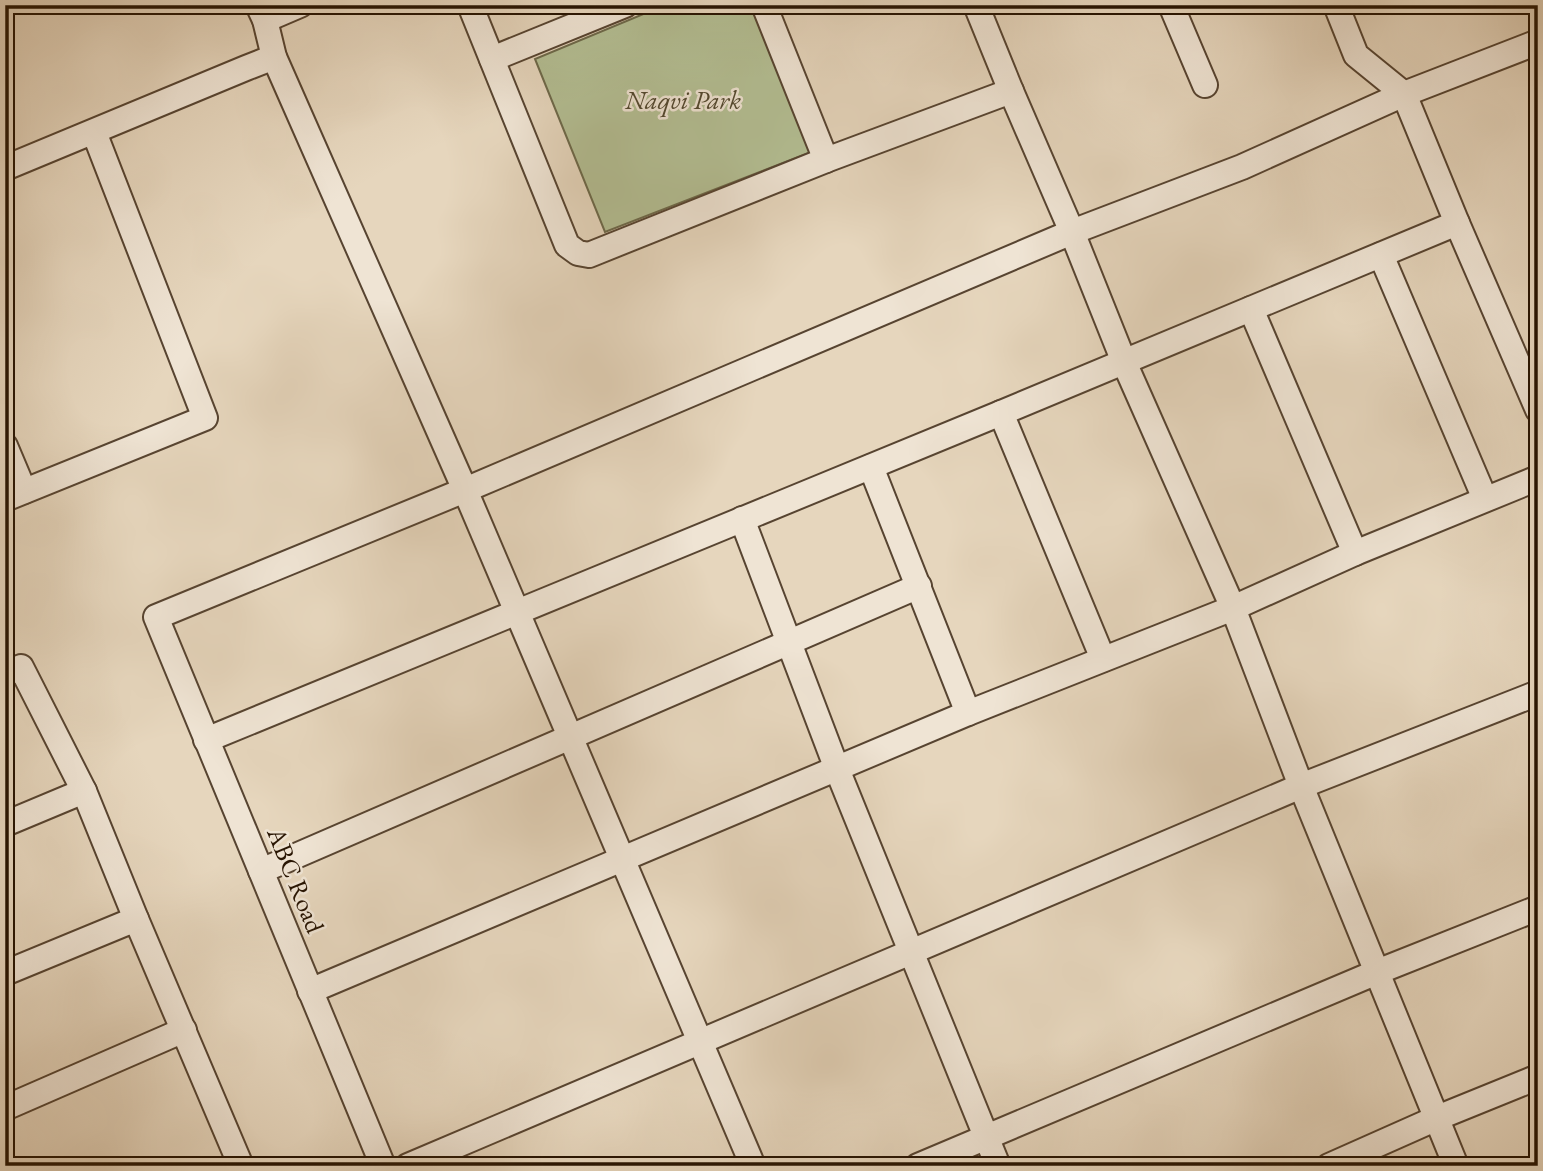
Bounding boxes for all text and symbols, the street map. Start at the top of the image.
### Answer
park label: Naqvi Park [624,83,741,118]
street label: ABC Road [259,821,333,939]

